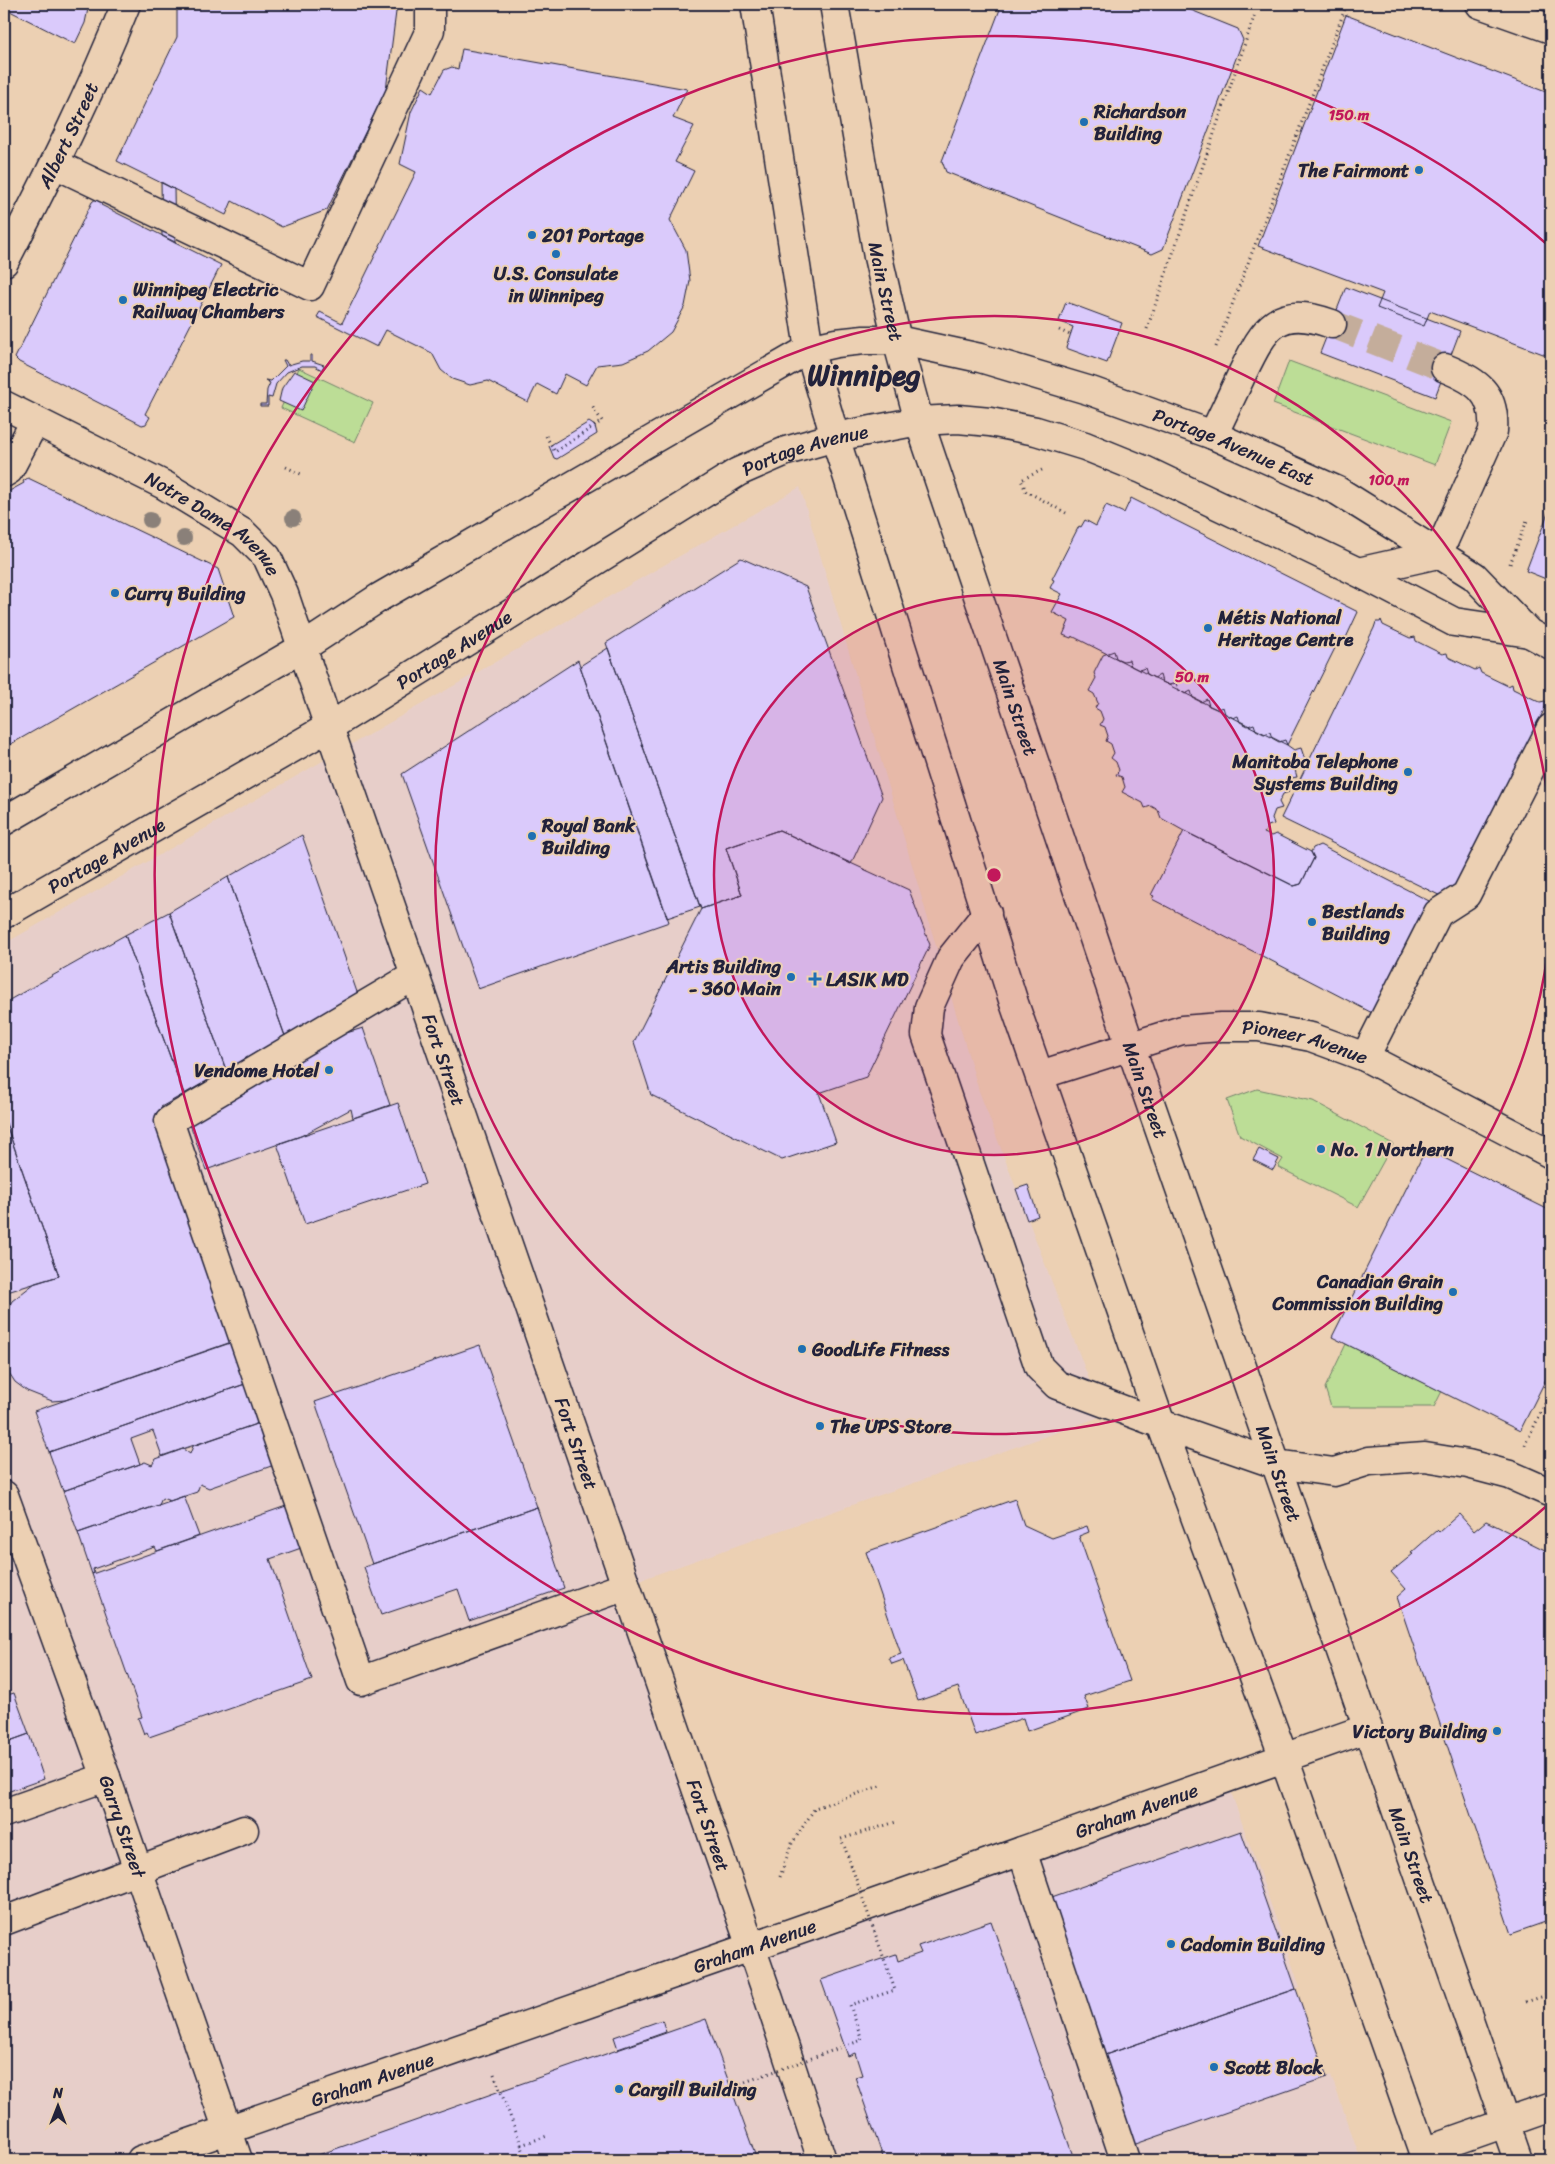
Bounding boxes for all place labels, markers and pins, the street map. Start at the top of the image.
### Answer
place label: Richardson Building [1093,95,1187,150]
marker: Richardson Building [1078,116,1090,128]
place label: The Fairmont [1298,154,1410,187]
marker: The Fairmont [1413,164,1425,176]
place label: 201 Portage [541,219,644,252]
marker: 201 Portage [526,229,538,241]
marker: U.S. Consulate in Winnipeg [550,248,562,260]
place label: U.S. Consulate in Winnipeg [494,257,619,312]
place label: Winnipeg Electric Railway Chambers [132,273,286,328]
marker: Winnipeg Electric Railway Chambers [117,294,129,306]
place label: Curry Building [124,577,246,610]
marker: Curry Building [109,587,121,599]
place label: Métis National Heritage Centre [1217,601,1354,656]
marker: Métis National Heritage Centre [1202,622,1214,634]
place label: Manitoba Telephone Systems Building [1231,745,1398,800]
marker: Manitoba Telephone Systems Building [1402,766,1414,778]
place label: Royal Bank Building [541,809,636,864]
marker: Royal Bank Building [526,830,538,842]
centre of rings [985,866,1003,884]
place label: Bestlands Building [1322,895,1405,950]
marker: Bestlands Building [1306,916,1318,928]
place label: Artis Building - 360 Main [665,950,782,1005]
place label: LASIK MD [826,963,909,996]
marker: Artis Building - 360 Main [785,971,797,983]
marker: LASIK MD [808,972,822,986]
place label: Vendome Hotel [194,1054,321,1087]
marker: Vendome Hotel [323,1064,335,1076]
place label: No. 1 Northern [1330,1133,1455,1166]
marker: No. 1 Northern [1315,1143,1327,1155]
place label: Canadian Grain Commission Building [1272,1265,1444,1320]
marker: Canadian Grain Commission Building [1447,1286,1459,1298]
place label: GoodLife Fitness [811,1333,951,1366]
marker: GoodLife Fitness [796,1343,808,1355]
place label: The UPS Store [830,1410,952,1443]
marker: The UPS Store [814,1420,826,1432]
place label: Victory Building [1353,1715,1487,1748]
marker: Victory Building [1491,1725,1503,1737]
place label: Cadomin Building [1180,1928,1326,1961]
marker: Cadomin Building [1165,1938,1177,1950]
place label: Scott Block [1223,2051,1323,2084]
marker: Scott Block [1208,2061,1220,2073]
place label: Cargill Building [628,2073,757,2106]
marker: Cargill Building [613,2083,625,2095]

